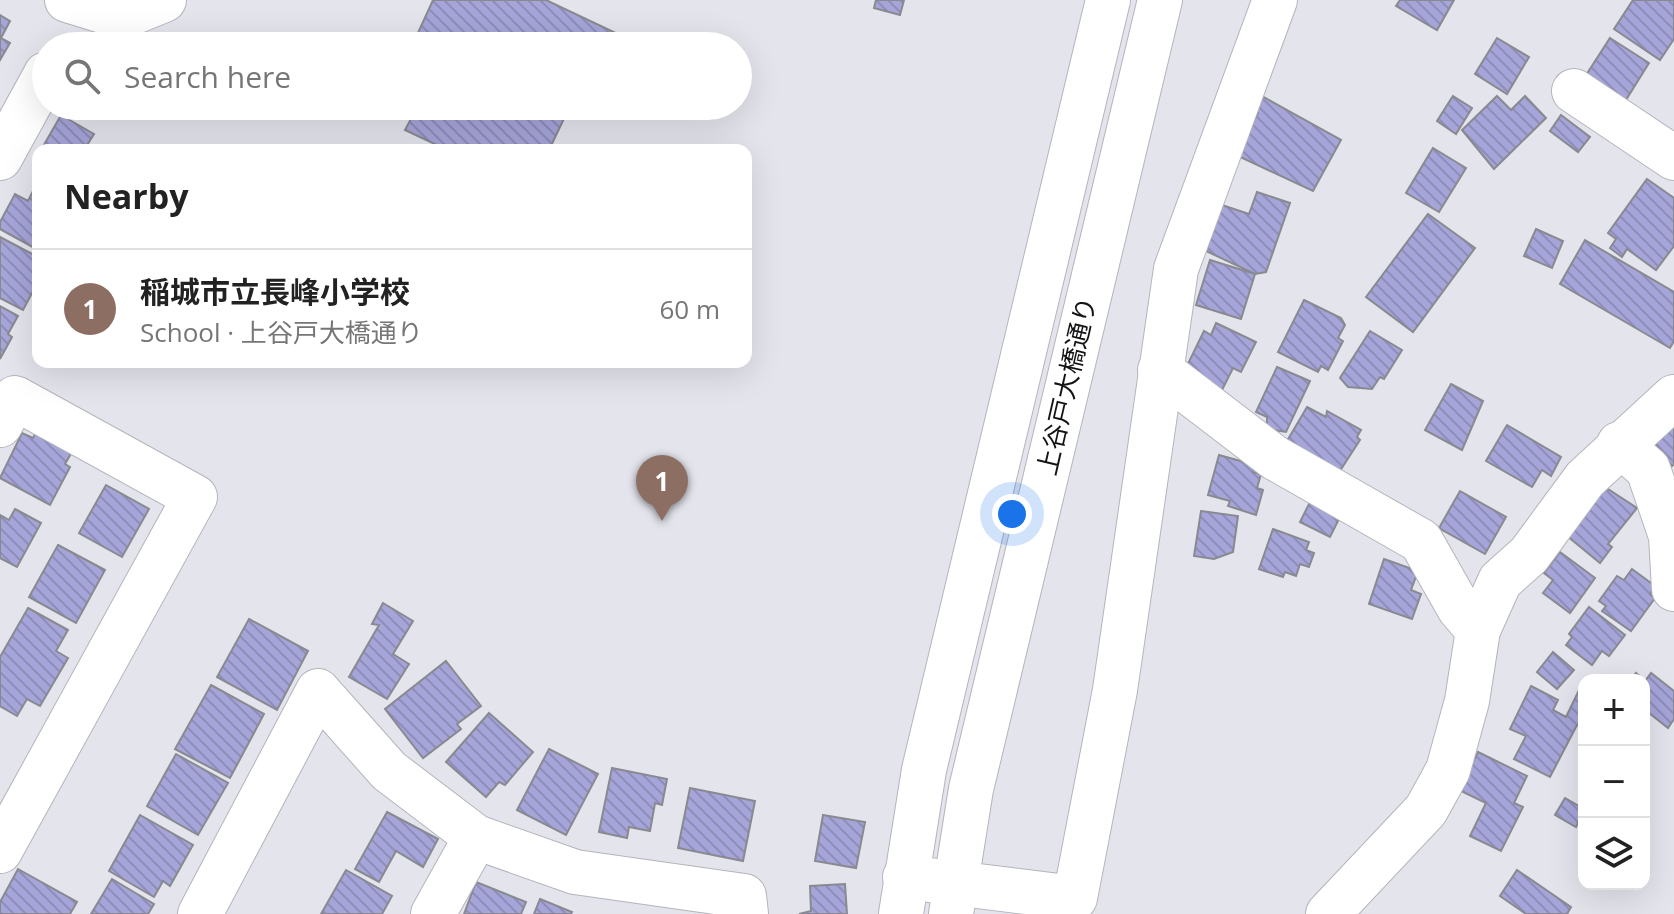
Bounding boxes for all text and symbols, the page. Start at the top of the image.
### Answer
search box [32,32,752,120]
icon: search [60,54,104,98]
text: Search here [124,56,291,97]
text: Nearby [64,173,189,219]
text: 稲城市立長峰小学校 [140,271,410,312]
text: 1 [83,291,97,327]
text: 60 m [659,291,720,327]
street label: 上谷戸大橋通り [1028,293,1104,478]
text: School · 上谷戸大橋通り [140,314,423,350]
pin: 1 [636,455,688,521]
your location [992,494,1032,534]
map controls [1578,674,1650,890]
button: + [1578,674,1650,746]
button: − [1578,746,1650,818]
button: layers [1578,818,1650,890]

